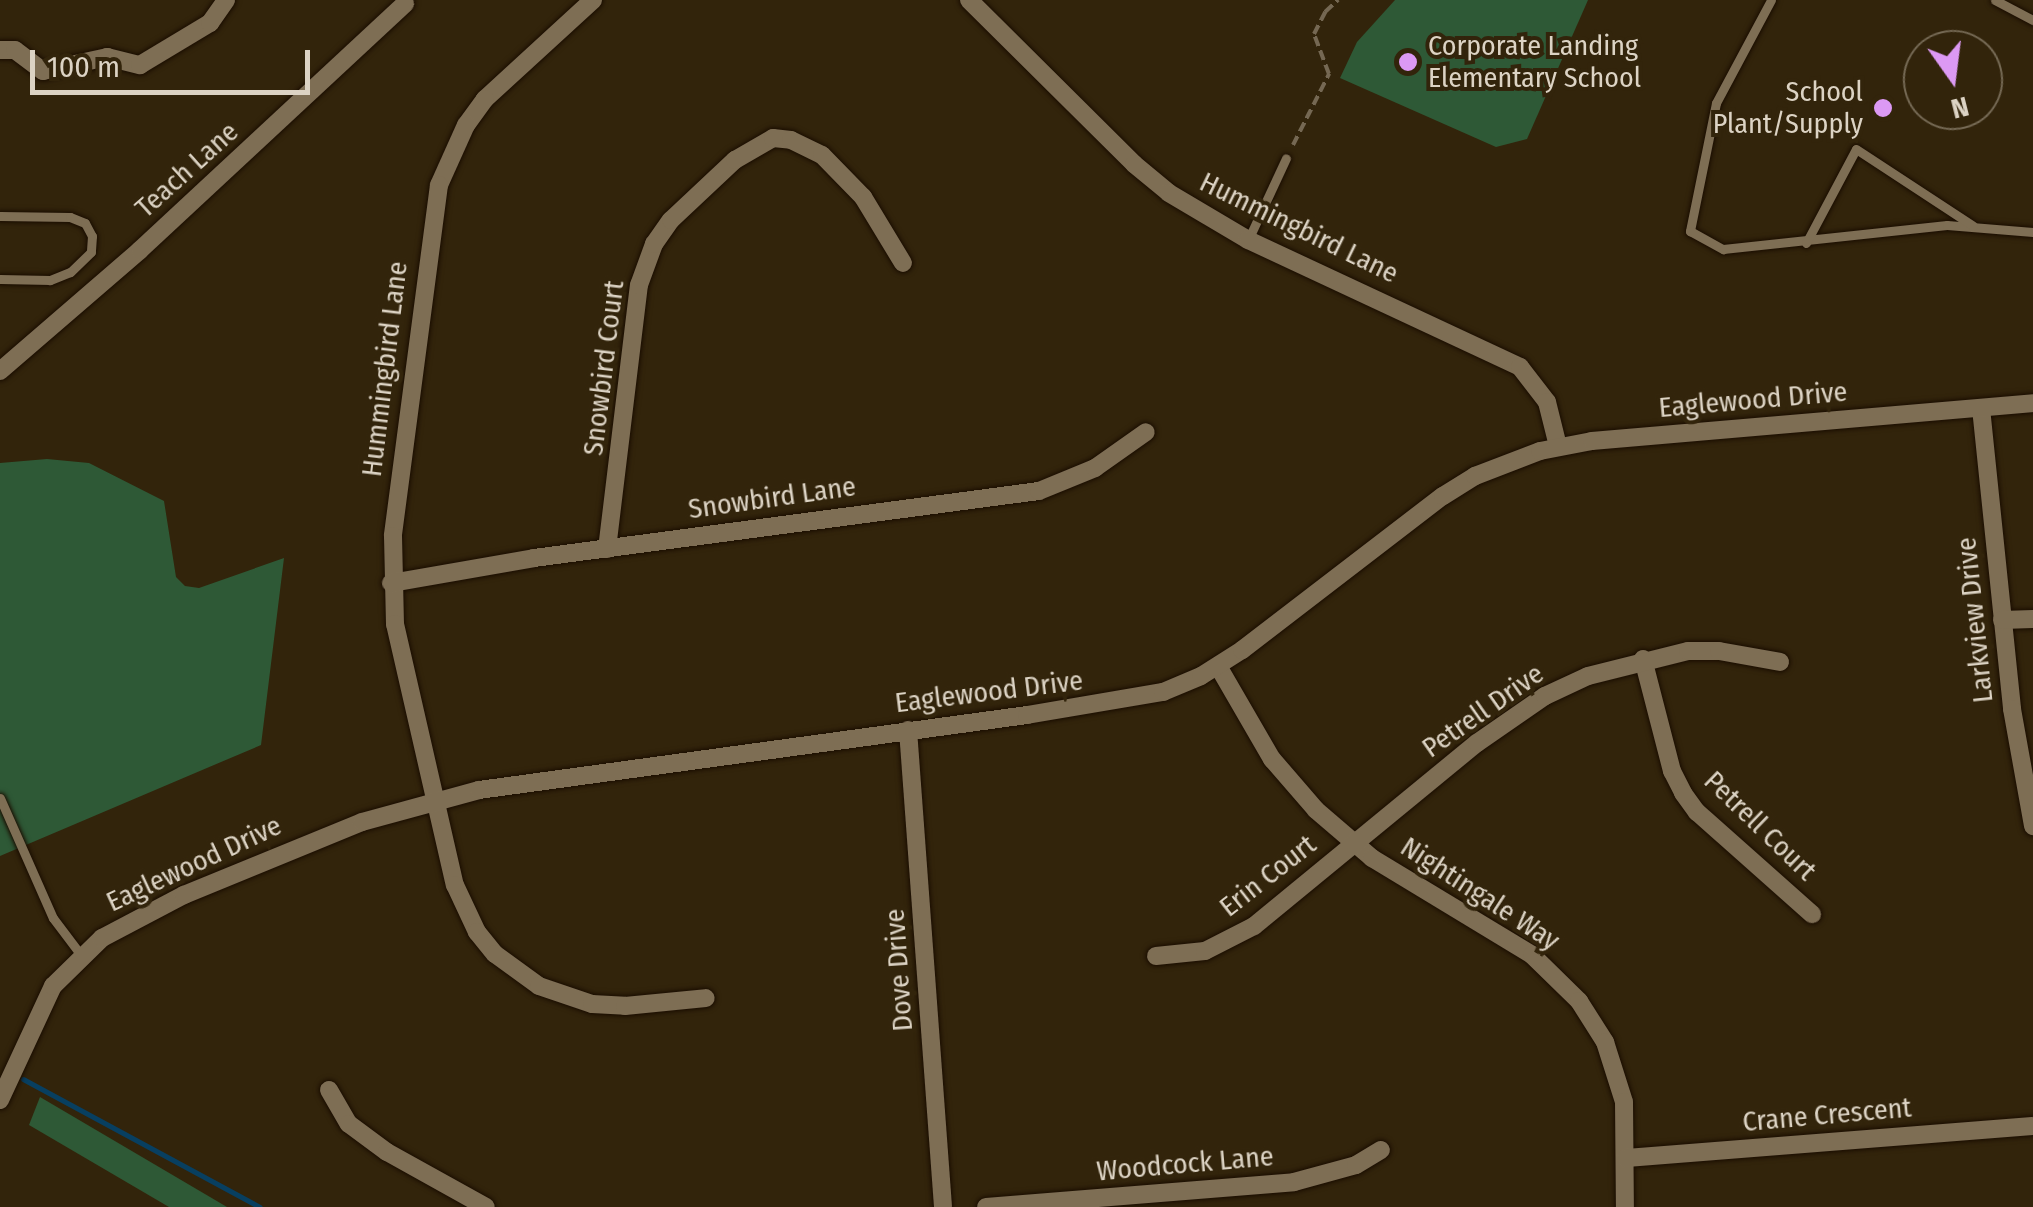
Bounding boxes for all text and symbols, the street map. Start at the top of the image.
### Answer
place label: Corporate Landing Elementary School [1428,29,1641,95]
scale bar [35,30,315,92]
north arrow [1903,30,2003,130]
text: 100 m [47,49,120,85]
marker: Corporate Landing Elementary School [1397,51,1419,73]
place label: School Plant/Supply [1713,75,1863,141]
text: N [1948,90,1972,126]
marker: School Plant/Supply [1872,97,1894,119]
street label: Teach Lane [129,115,245,225]
street label: Hummingbird Lane [1194,165,1404,291]
street label: Hummingbird Lane [355,259,415,479]
street label: Snowbird Court [577,279,631,457]
street label: Eaglewood Drive [1657,375,1849,425]
street label: Snowbird Lane [686,470,858,526]
street label: Larkview Drive [1950,536,2000,704]
street label: Petrell Drive [1416,657,1550,765]
street label: Eaglewood Drive [893,664,1085,720]
street label: Petrell Court [1697,764,1823,888]
street label: Eaglewood Drive [101,809,287,919]
street label: Erin Court [1213,828,1323,924]
street label: Nightingale Way [1394,830,1566,958]
street label: Dove Drive [878,908,920,1032]
street label: Crane Crescent [1741,1091,1913,1139]
street label: Woodcock Lane [1095,1140,1275,1188]

